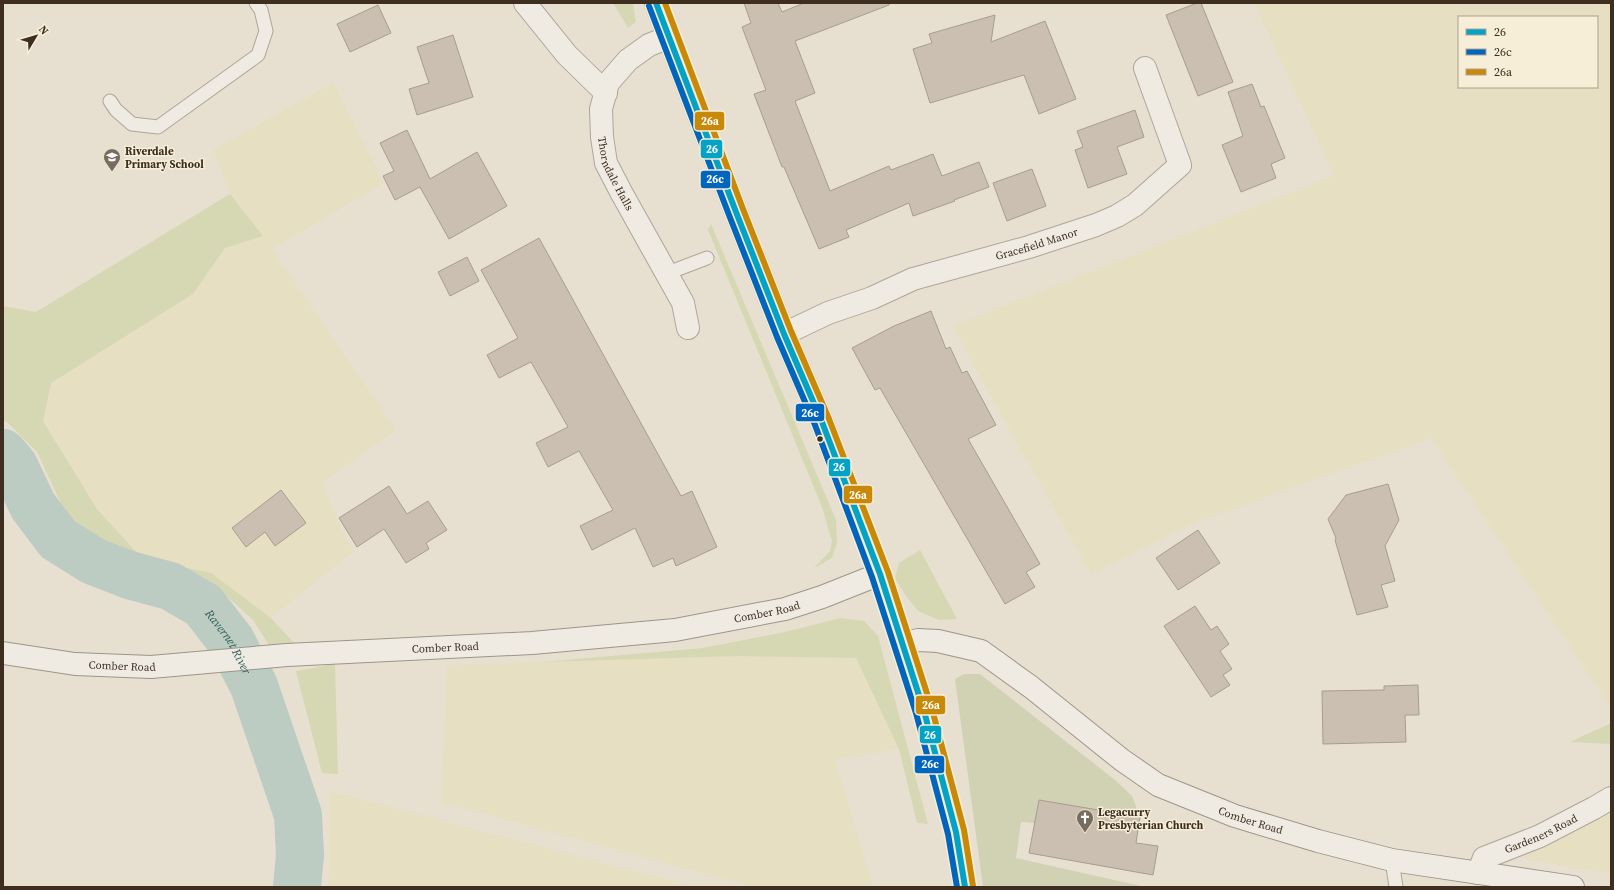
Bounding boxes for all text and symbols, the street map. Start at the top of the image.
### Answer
north arrow [16,16,56,56]
legend [1458,16,1598,88]
text: N [35,22,52,38]
text: 26 [1494,24,1506,40]
text: 26c [1494,44,1512,60]
text: 26a [1494,64,1513,80]
line badge: 26a [694,111,725,131]
text: 26a [701,114,719,129]
street label: Thorndale Halls [595,135,637,213]
line badge: 26 [700,139,723,159]
text: 26 [706,142,718,157]
place label: Riverdale Primary School [125,144,204,172]
school or university icon: Riverdale Primary School [102,147,122,172]
line badge: 26c [700,170,731,189]
text: 26c [706,172,724,187]
street label: Gracefield Manor [994,224,1080,263]
line badge: 26c [795,403,825,422]
text: 26c [801,406,819,421]
unlabelled marker [815,434,825,444]
line badge: 26 [828,458,851,477]
text: 26 [833,460,845,475]
line badge: 26a [843,485,873,504]
text: 26a [849,488,867,503]
street label: Comber Road [733,597,803,626]
water label: Ravernet River [201,605,255,678]
street label: Comber Road [412,638,480,656]
street label: Comber Road [88,657,157,675]
line badge: 26a [915,695,946,715]
text: 26a [922,698,940,713]
line badge: 26 [919,725,942,744]
text: 26 [924,728,936,743]
line badge: 26c [914,755,945,774]
text: 26c [921,757,939,772]
street label: Comber Road [1216,803,1286,838]
place label: Legacurry Presbyterian Church [1098,805,1203,833]
church icon: Legacurry Presbyterian Church [1075,808,1095,833]
street label: Gardeners Road [1502,810,1581,857]

